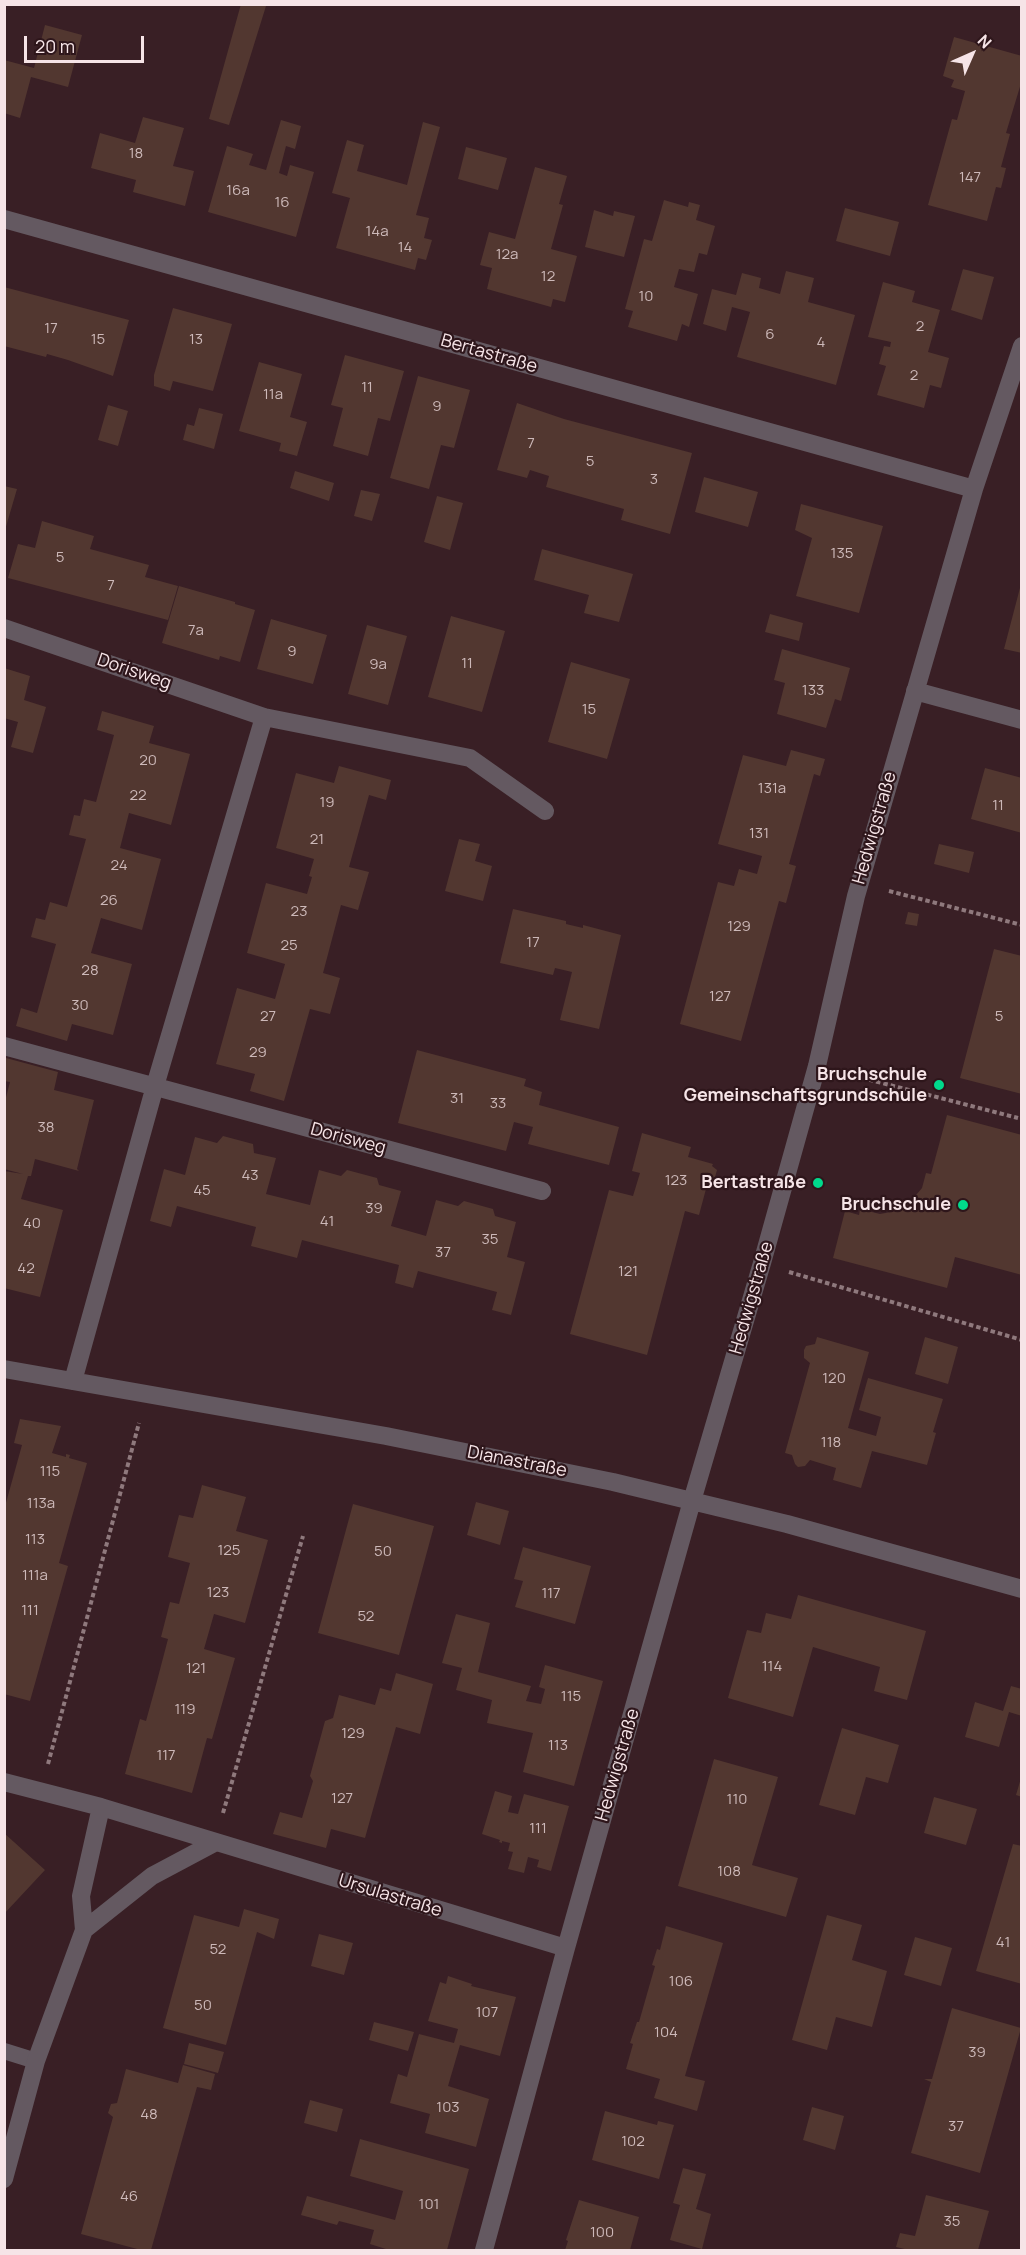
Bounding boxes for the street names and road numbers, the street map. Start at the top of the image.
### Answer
street label: Bertastraße [438,330,540,378]
street label: Dorisweg [94,649,174,695]
street label: Hedwigstraße [849,769,901,887]
street label: Dorisweg [308,1119,388,1159]
street label: Hedwigstraße [726,1239,778,1357]
street label: Dianastraße [465,1442,569,1482]
street label: Hedwigstraße [592,1706,644,1824]
street label: Ursulastraße [336,1870,444,1922]

